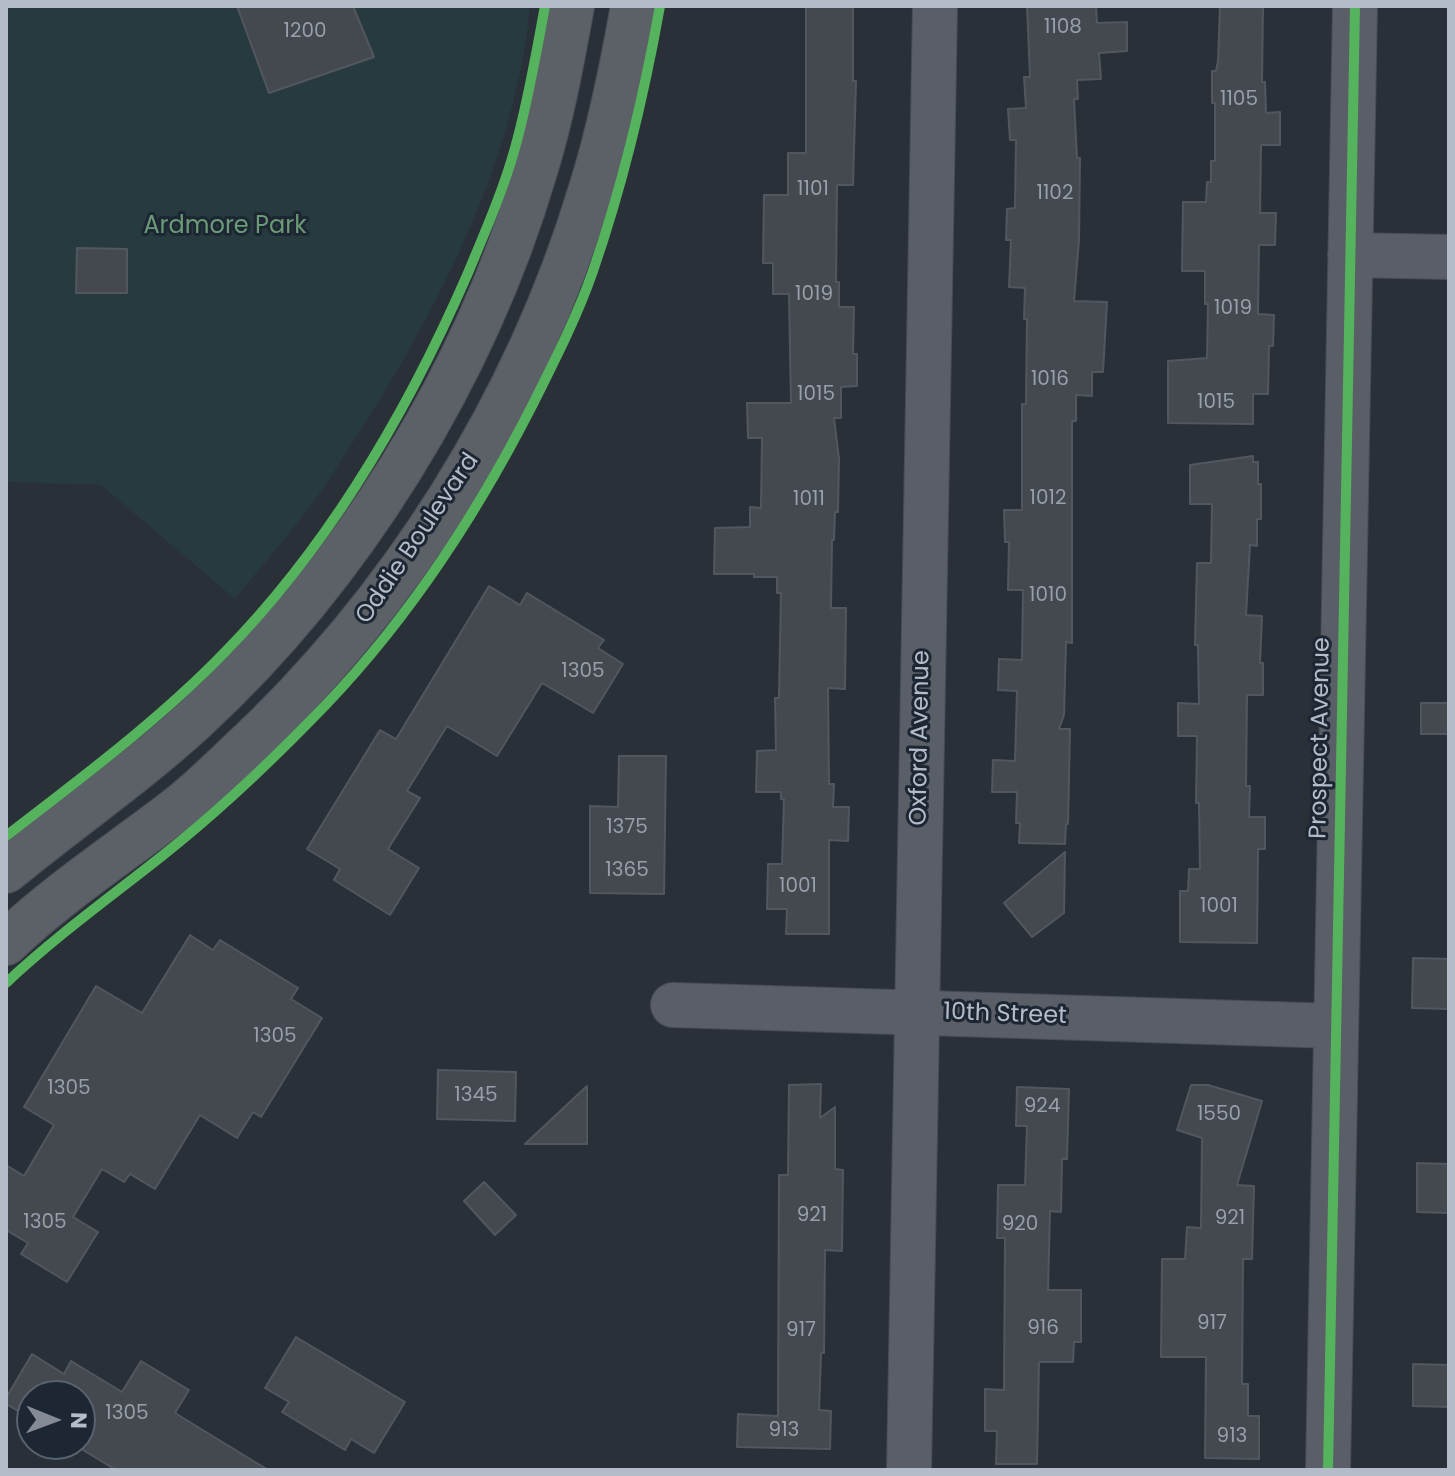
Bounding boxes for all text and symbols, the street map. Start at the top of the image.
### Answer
house number: 1108 [1044,16,1082,40]
house number: 1200 [283,20,327,44]
house number: 1105 [1220,88,1258,112]
house number: 1101 [797,178,829,202]
house number: 1102 [1037,182,1073,206]
park label: Ardmore Park [143,213,307,241]
house number: 1019 [795,283,833,307]
house number: 1019 [1214,297,1252,321]
house number: 1016 [1031,368,1069,392]
house number: 1015 [797,383,835,407]
house number: 1015 [1197,391,1235,415]
street label: Oddie Boulevard [350,448,486,630]
house number: 1012 [1030,487,1066,511]
house number: 1011 [793,488,825,512]
house number: 1010 [1029,584,1067,608]
street label: Prospect Avenue [1305,637,1337,839]
street label: Oxford Avenue [905,650,937,826]
house number: 1305 [561,660,605,684]
house number: 1375 [606,816,648,840]
house number: 1365 [605,859,649,883]
house number: 1001 [779,875,817,899]
house number: 1001 [1200,895,1238,919]
street label: 10th Street [943,998,1067,1032]
house number: 1305 [253,1025,297,1049]
house number: 1305 [47,1077,91,1101]
house number: 1345 [454,1084,498,1108]
house number: 924 [1024,1095,1060,1119]
house number: 1550 [1197,1103,1241,1127]
house number: 921 [797,1204,827,1228]
house number: 921 [1215,1207,1245,1231]
house number: 1305 [23,1211,67,1235]
house number: 920 [1002,1213,1038,1237]
house number: 917 [1197,1312,1227,1336]
house number: 916 [1027,1317,1059,1341]
house number: 917 [786,1319,816,1343]
north arrow [16,1380,96,1460]
house number: 1305 [105,1402,149,1426]
text: N [63,1412,94,1429]
house number: 913 [769,1419,799,1443]
house number: 913 [1217,1425,1247,1449]

